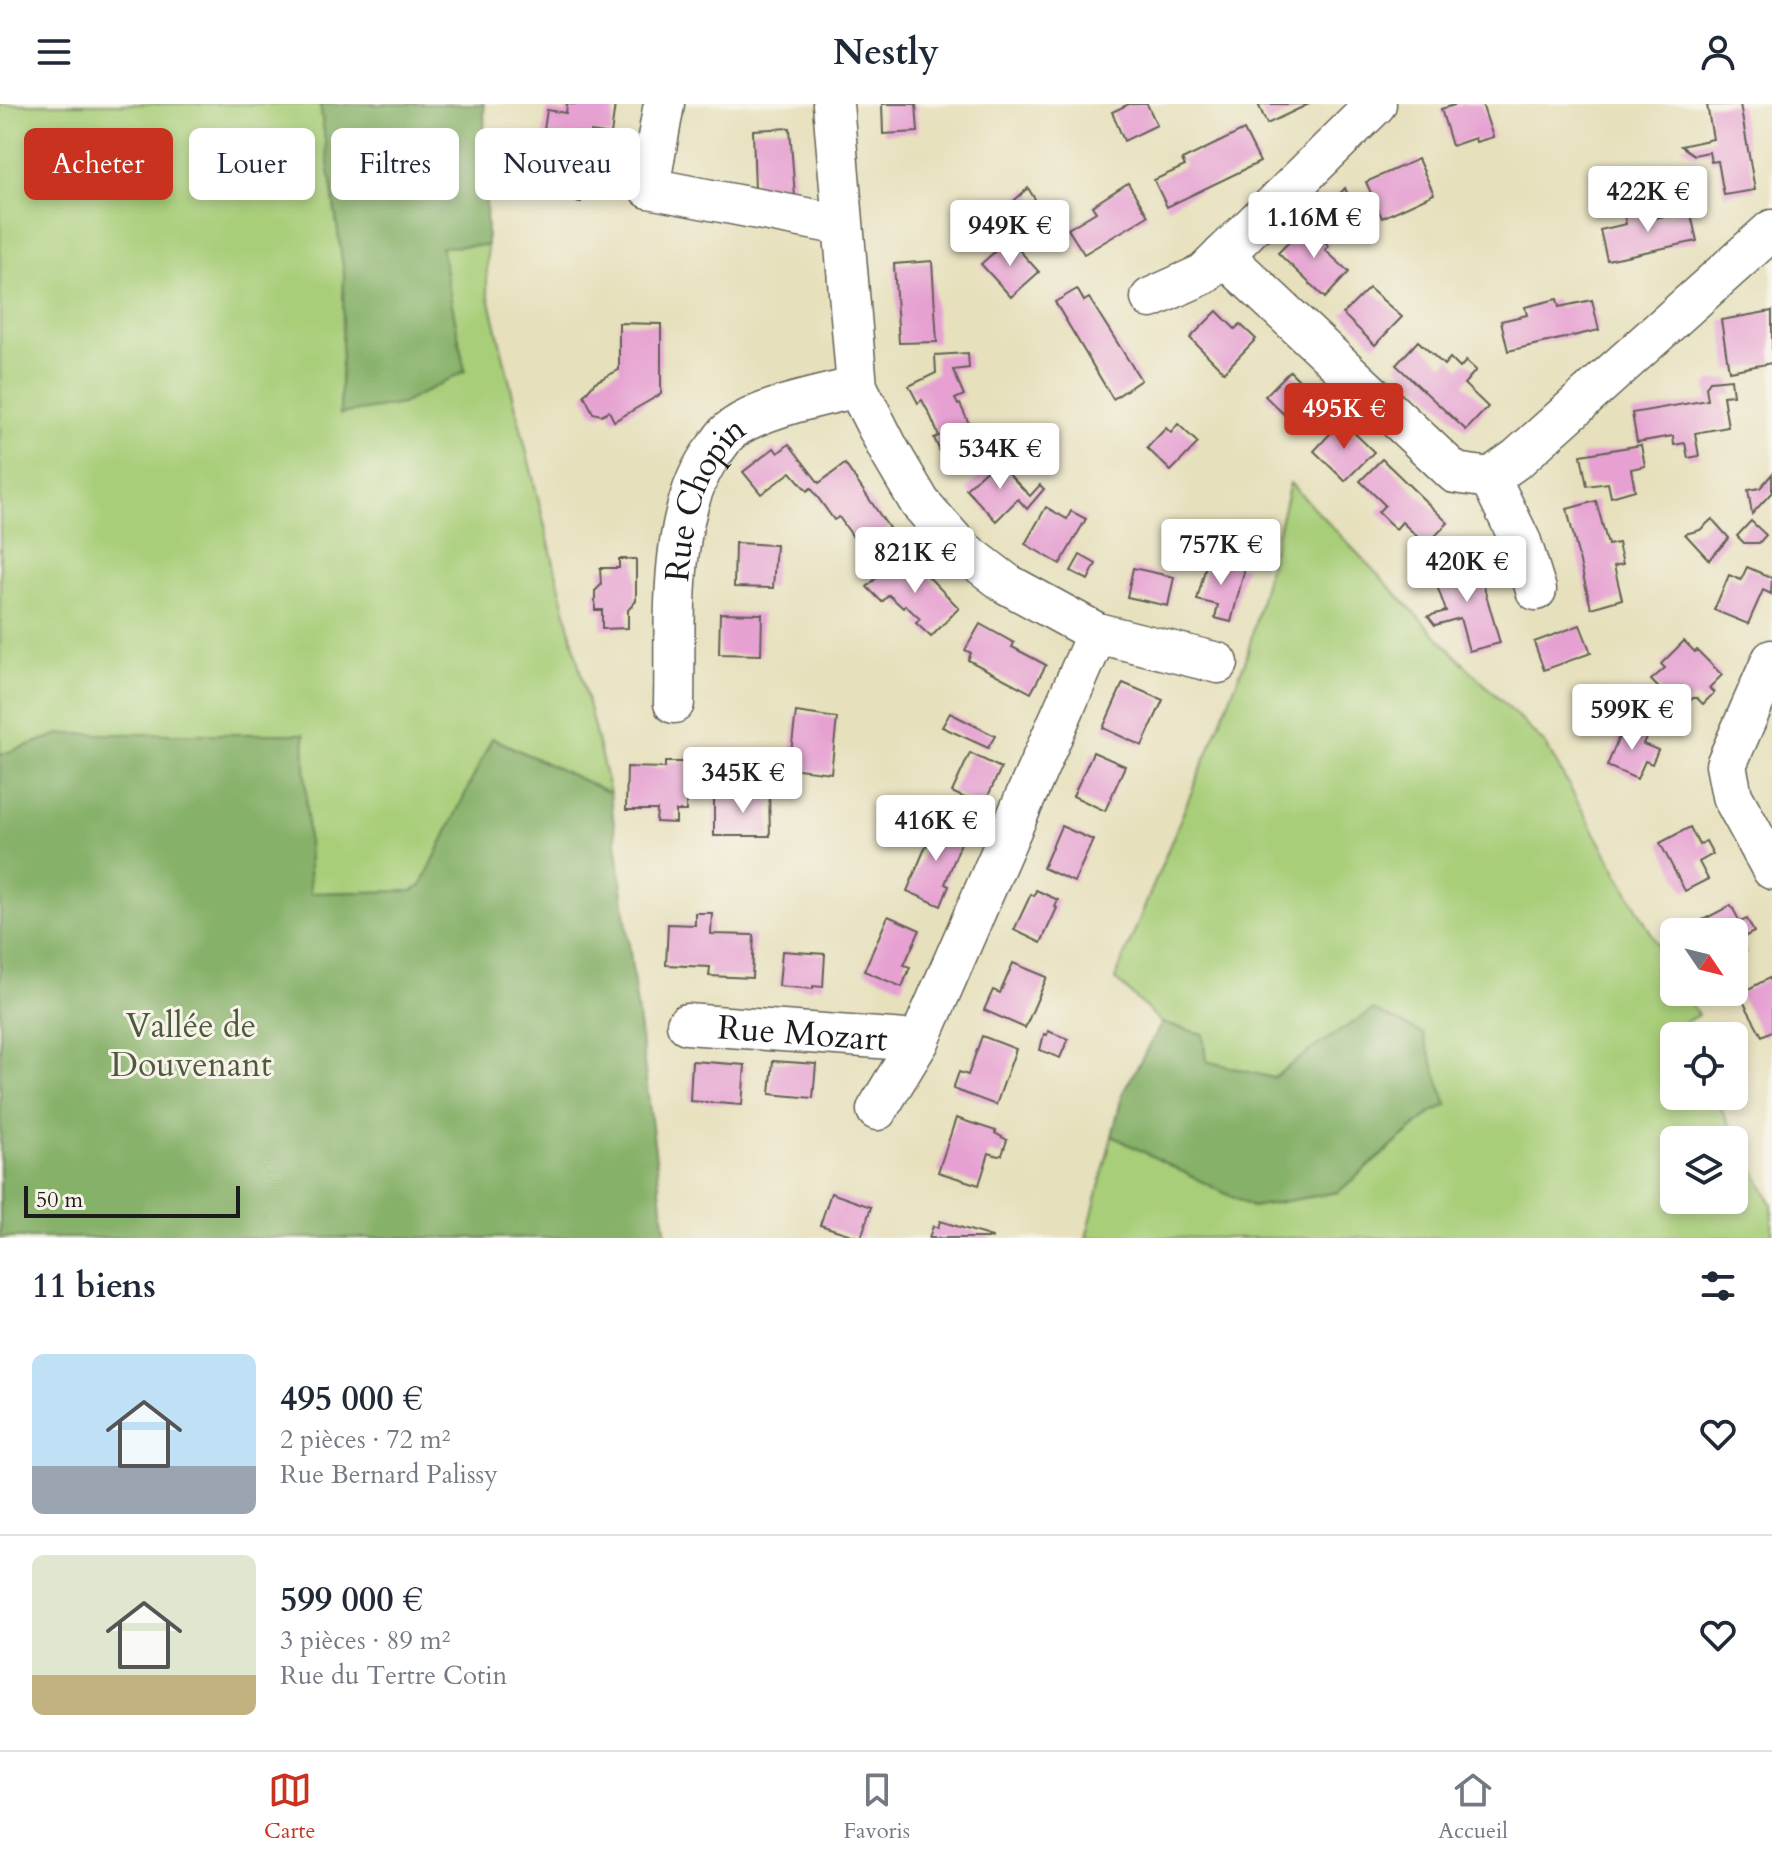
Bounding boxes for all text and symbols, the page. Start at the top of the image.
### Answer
text: Nestly [833,28,939,77]
icon: menu [32,30,76,74]
icon: person [1696,30,1740,74]
chip: Acheter [24,128,173,200]
chip: Louer [189,128,315,200]
chip: Filtres [331,128,459,200]
chip: Nouveau [475,128,640,200]
pin: 422K € [1583,166,1713,234]
text: 422K € [1606,174,1690,209]
pin: 1.16M € [1240,192,1388,260]
pin: 949K € [945,200,1075,268]
text: 1.16M € [1266,200,1362,235]
text: 949K € [968,208,1052,243]
pin: 495K € [1279,383,1409,451]
text: 495K € [1302,391,1386,426]
street label: Rue Chopin [654,405,755,583]
pin: 534K € [935,423,1065,491]
text: 534K € [958,431,1042,466]
pin: 757K € [1156,519,1286,587]
pin: 821K € [850,527,980,595]
text: 757K € [1179,527,1263,562]
text: 821K € [873,535,957,570]
pin: 420K € [1402,536,1532,604]
text: 420K € [1425,544,1509,579]
pin: 599K € [1567,684,1697,752]
text: 599K € [1590,692,1674,727]
pin: 345K € [678,747,808,815]
text: 345K € [701,755,785,790]
pin: 416K € [871,795,1001,863]
text: 416K € [894,803,978,838]
north arrow [1660,918,1748,1006]
map controls [1660,918,1748,1214]
park label: Vallée de Douvenant [110,1003,272,1088]
street label: Rue Mozart [716,1004,889,1063]
button: locate [1660,1022,1748,1110]
button: layers [1660,1126,1748,1214]
scale bar [24,1182,240,1218]
text: 50 m [36,1185,83,1215]
text: 11 biens [32,1263,156,1309]
icon: filters [1696,1264,1740,1308]
text: 495 000 € [280,1376,423,1422]
icon: home [96,1386,192,1482]
icon: heart [1696,1412,1740,1456]
text: 2 pièces · 72 m² [280,1422,451,1457]
text: Rue Bernard Palissy [280,1457,498,1492]
text: 599 000 € [280,1577,423,1623]
icon: home [96,1587,192,1683]
icon: heart [1696,1613,1740,1657]
text: 3 pièces · 89 m² [280,1623,451,1658]
text: Rue du Tertre Cotin [280,1658,507,1693]
tab: Carte [264,1768,315,1846]
tab: Favoris [844,1768,910,1846]
tab: Accueil [1438,1768,1508,1846]

